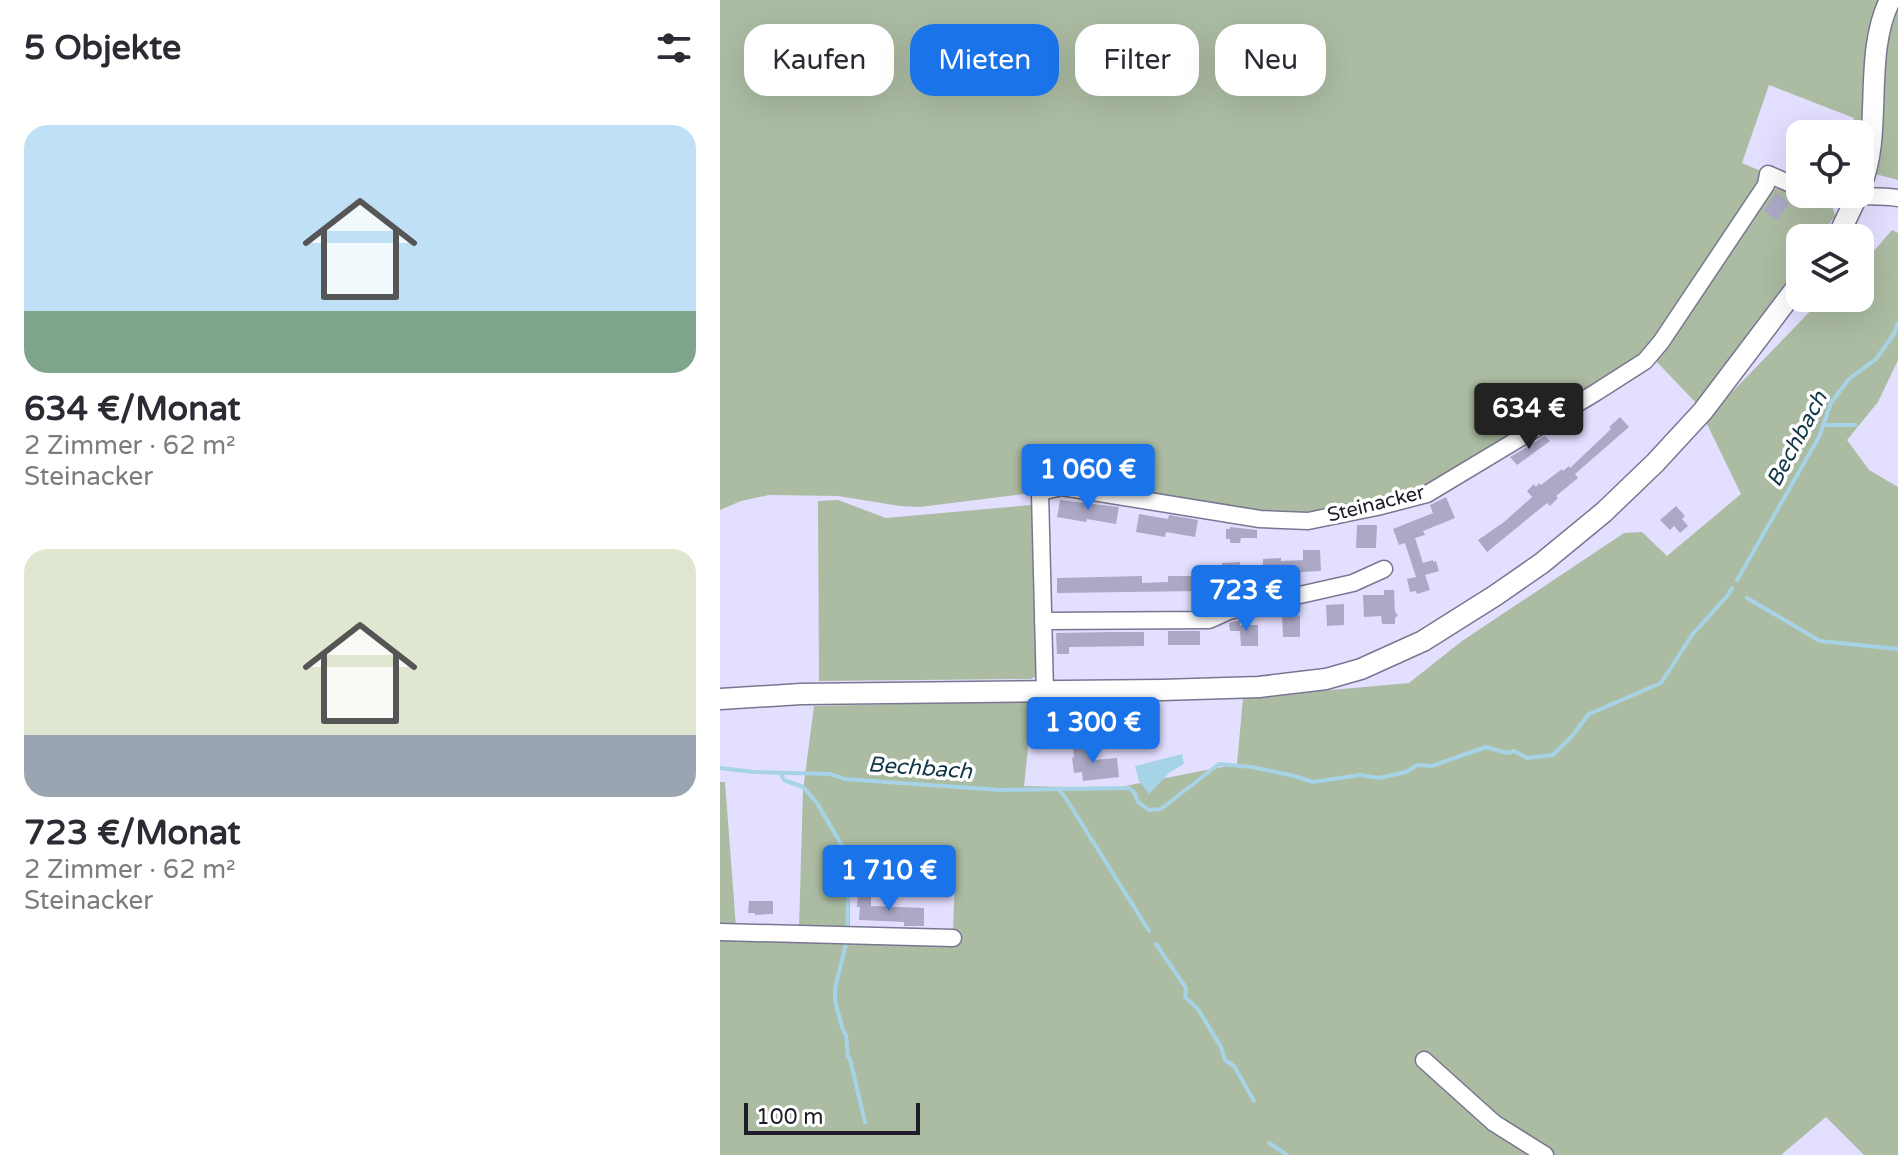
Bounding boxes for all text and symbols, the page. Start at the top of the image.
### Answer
chip: Kaufen [744,24,894,96]
chip: Mieten [910,24,1059,96]
chip: Filter [1075,24,1199,96]
chip: Neu [1215,24,1326,96]
icon: filters [652,26,696,70]
text: 5 Objekte [24,28,181,69]
map controls [1786,120,1874,312]
button: locate [1786,120,1874,208]
icon: home [288,177,432,321]
button: layers [1786,224,1874,312]
pin: 634 € [1473,383,1585,451]
water label: Bechbach [1761,386,1833,491]
text: 634 €/Monat [24,389,241,430]
text: 634 € [1492,393,1566,424]
text: 2 Zimmer · 62 m² [24,430,236,461]
pin: 1 060 € [1014,444,1162,512]
text: 1 060 € [1040,454,1136,485]
text: Steinacker [24,461,153,492]
street label: Steinacker [1325,480,1427,528]
pin: 723 € [1190,565,1302,633]
text: 723 € [1209,575,1283,606]
icon: home [288,601,432,745]
pin: 1 300 € [1019,697,1167,765]
text: 1 300 € [1045,707,1141,738]
water label: Bechbach [867,751,973,785]
text: 723 €/Monat [24,813,241,854]
pin: 1 710 € [815,845,963,913]
text: 2 Zimmer · 62 m² [24,854,236,885]
text: 1 710 € [841,855,937,886]
text: Steinacker [24,885,153,916]
scale bar [744,1099,920,1135]
text: 100 m [756,1104,823,1130]

